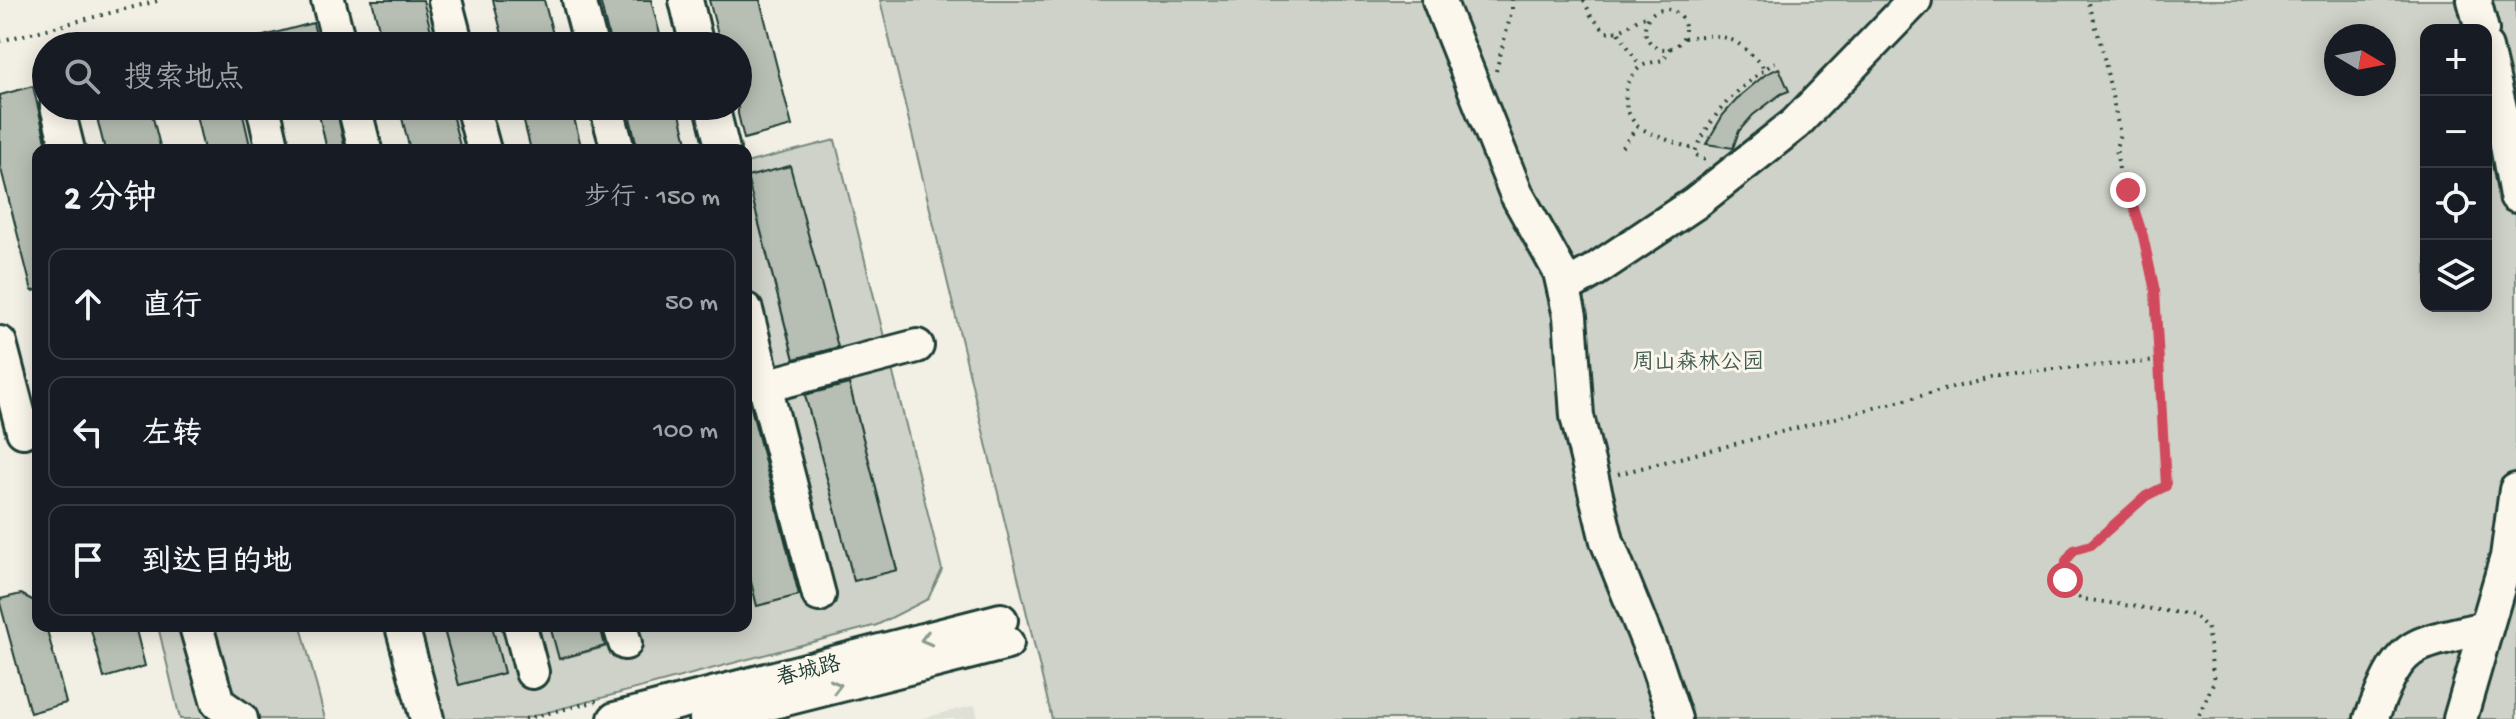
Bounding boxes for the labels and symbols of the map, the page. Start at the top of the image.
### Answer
north arrow [2324,24,2396,96]
route end [2110,172,2146,208]
park label: 周山森林公园 [1632,349,1764,377]
route start [2047,562,2083,598]
one-way arrow [919,630,933,647]
street label: 春城路 [773,650,844,693]
one-way arrow [829,679,843,696]

